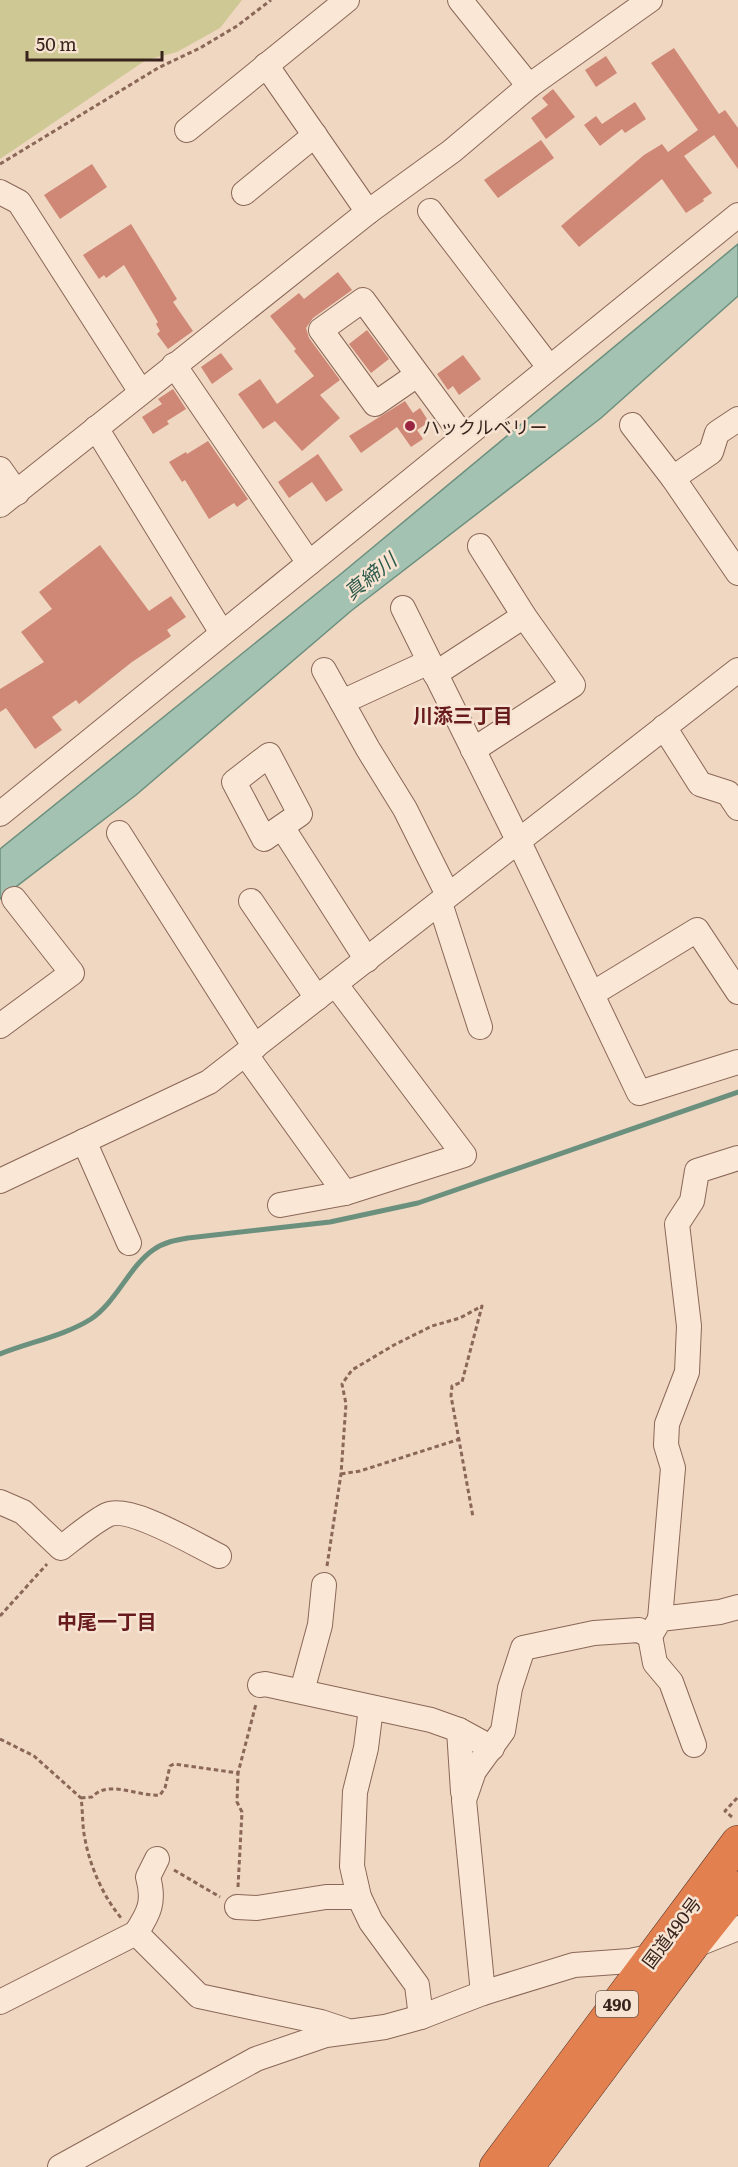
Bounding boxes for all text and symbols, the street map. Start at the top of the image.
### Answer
scale bar [27,24,162,62]
text: 50 m [36,30,77,57]
place label: ハックルベリー [422,413,547,440]
marker: ハックルベリー [403,419,417,433]
water label: 真締川 [336,543,403,606]
district label: 川添三丁目 [413,699,513,729]
district label: 中尾一丁目 [57,1605,157,1635]
street label: 国道490号 [635,1890,707,1974]
road number: 490 [596,1991,638,2017]

